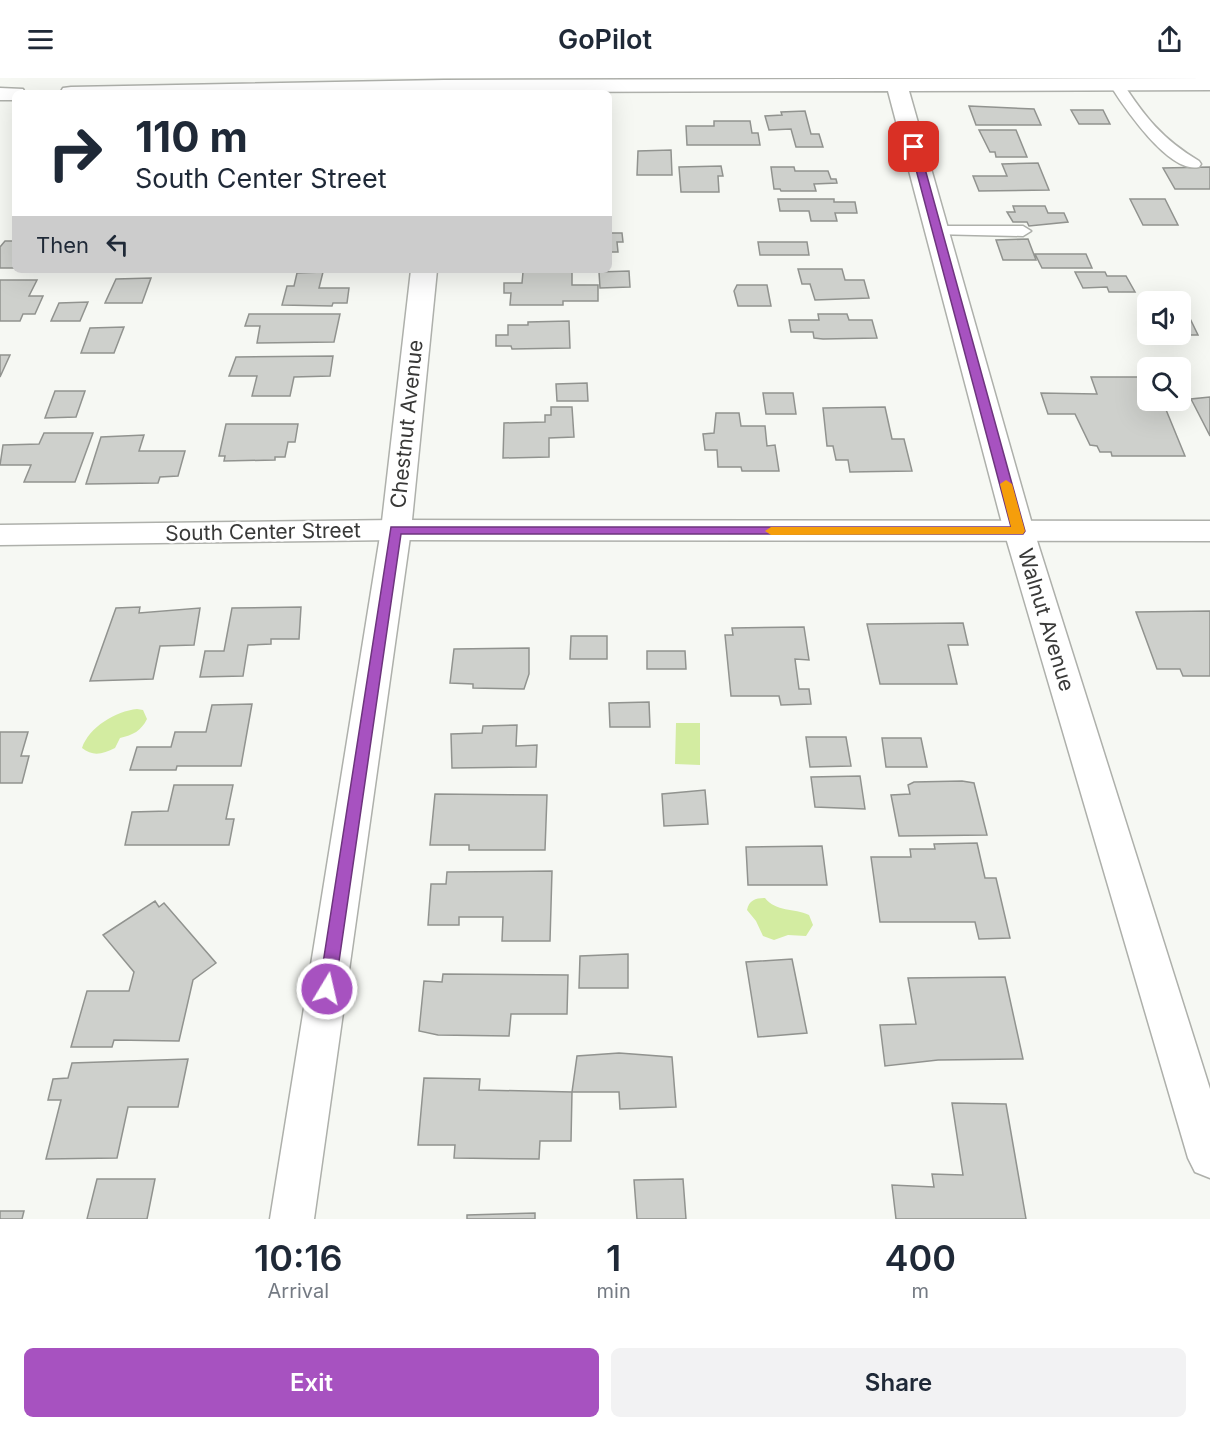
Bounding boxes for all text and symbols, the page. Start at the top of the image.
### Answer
icon: menu [24,23,57,56]
text: GoPilot [558,23,652,56]
icon: share [1153,23,1186,56]
text: 110 m [135,111,248,162]
icon: right [36,114,114,192]
pin [888,121,939,172]
icon: arrive [897,130,930,163]
text: South Center Street [135,162,387,195]
icon: left [101,228,134,261]
text: Then [36,232,89,258]
map controls [1137,291,1191,411]
button: sound [1137,291,1191,345]
street label: Chestnut Avenue [385,338,428,509]
button: search [1137,357,1191,411]
street label: South Center Street [165,517,361,546]
street label: Walnut Avenue [1013,545,1080,694]
position arrow [295,957,359,1021]
text: 10:16 [254,1236,343,1280]
text: 1 [606,1236,621,1280]
text: 400 [885,1236,956,1280]
text: Arrival [267,1279,329,1303]
text: min [597,1279,631,1303]
text: m [912,1279,929,1303]
button: Exit [24,1348,599,1417]
button: Share [611,1348,1186,1417]

